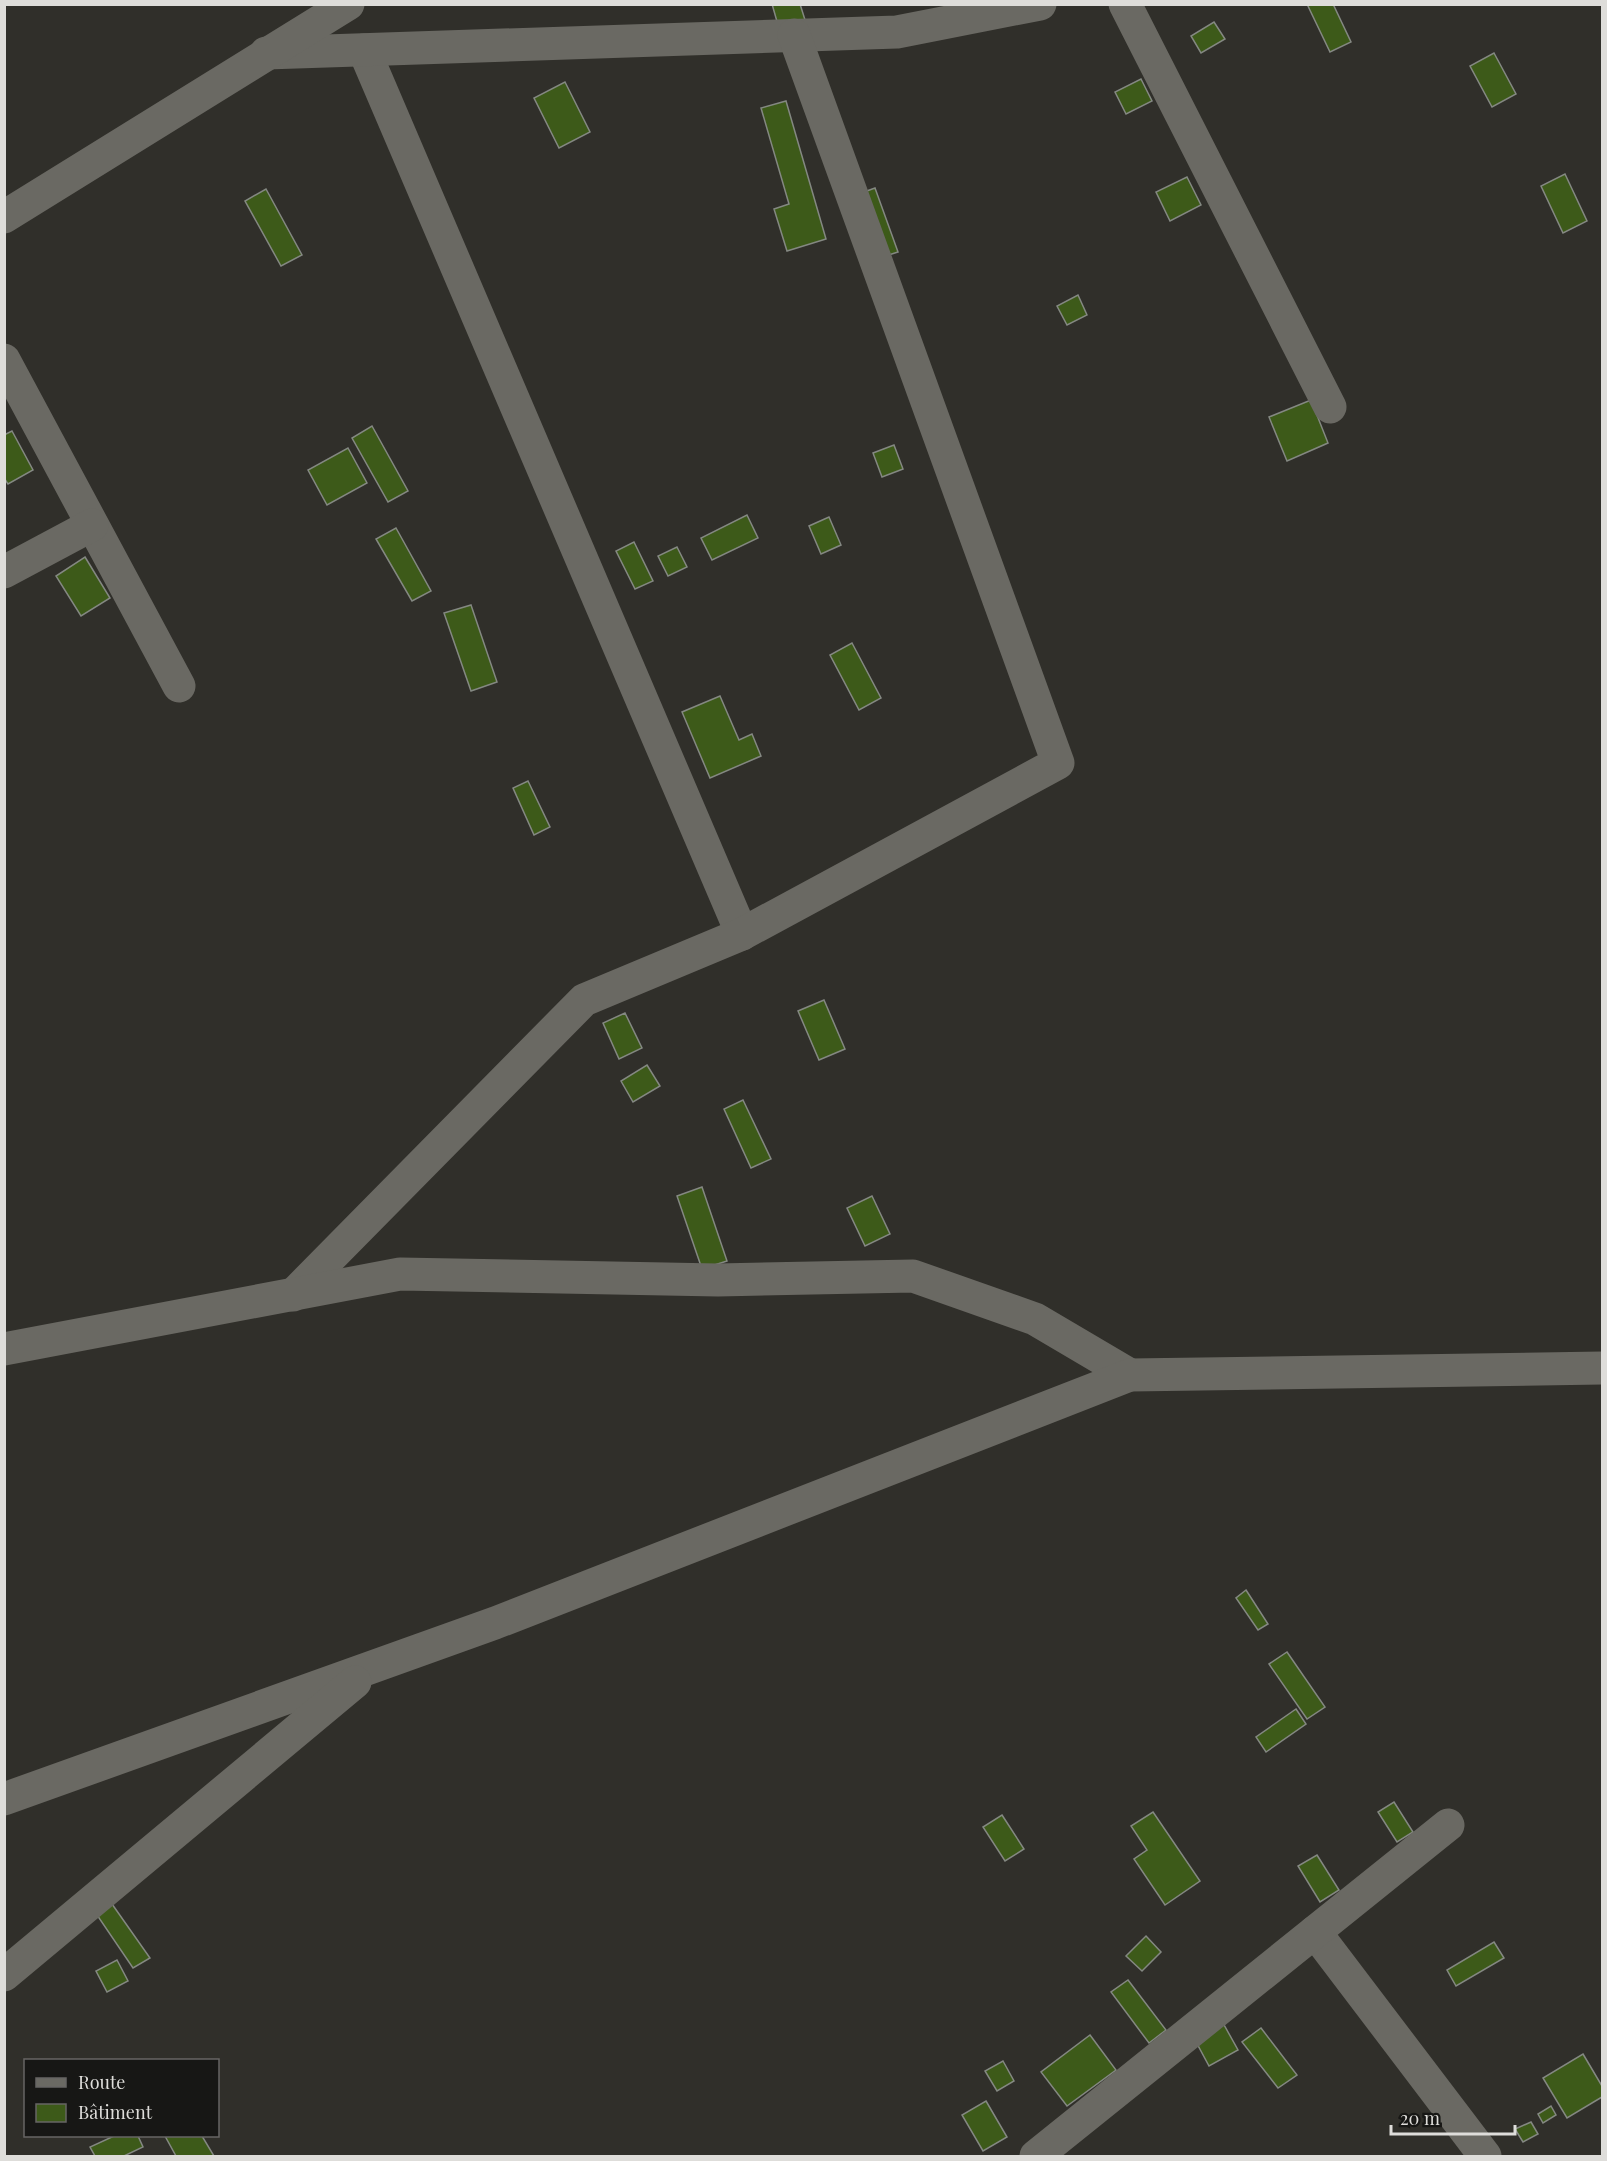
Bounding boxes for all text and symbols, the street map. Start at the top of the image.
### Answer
legend [24,2059,219,2137]
text: Route [78,2070,125,2094]
scale bar [1391,2098,1516,2136]
text: Bâtiment [78,2100,153,2124]
text: 20 m [1400,2106,1440,2130]

